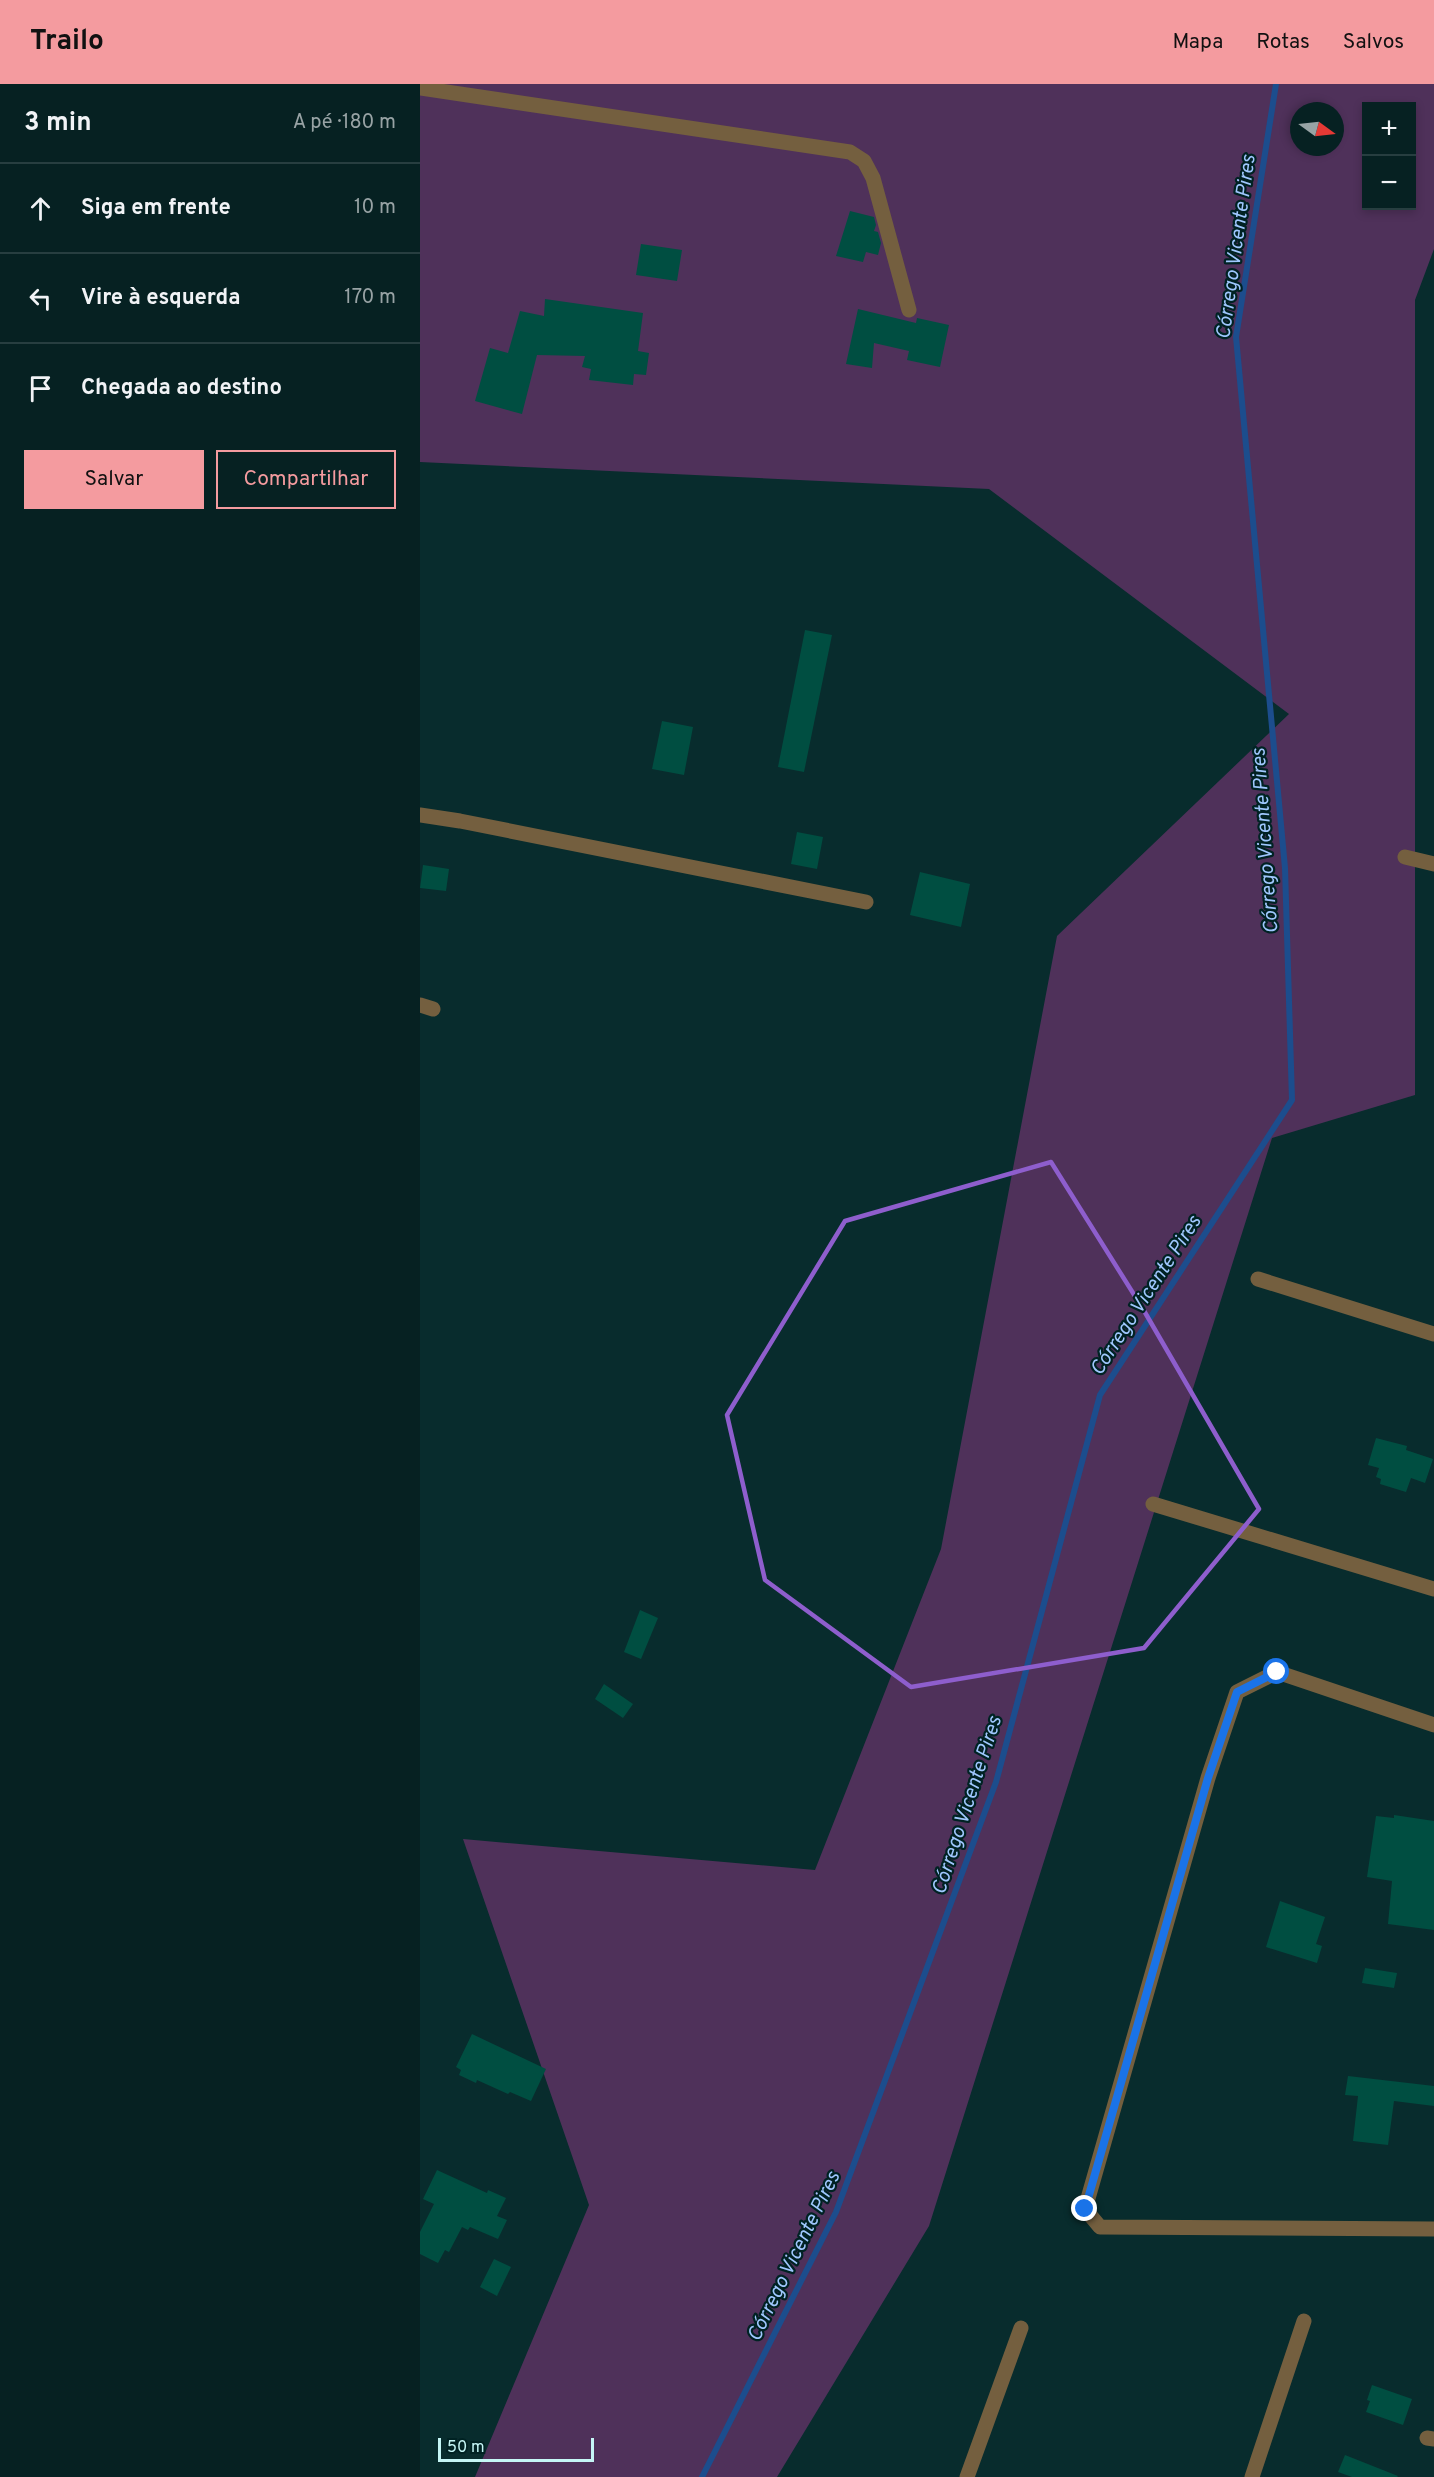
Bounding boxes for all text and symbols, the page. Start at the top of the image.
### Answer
text: Trailo [30,24,104,60]
text: Mapa [1173,29,1223,56]
text: Rotas [1256,29,1310,56]
text: Salvos [1343,29,1404,56]
north arrow [1290,102,1344,156]
map controls [1362,102,1416,210]
button: + [1362,102,1416,156]
text: 3 min [24,107,92,140]
text: A pé · 180 m [293,110,396,136]
water label: Córrego Vicente Pires [1211,152,1263,341]
button: − [1362,156,1416,210]
icon: ahead [24,192,57,225]
text: Siga em frente [81,195,231,222]
text: 10 m [354,195,396,221]
icon: left [24,282,57,315]
text: Vire à esquerda [81,285,240,312]
text: 170 m [344,285,396,311]
icon: arrive [24,372,57,405]
text: Chegada ao destino [81,375,282,402]
button: Salvar [24,450,204,509]
button: Compartilhar [216,450,396,509]
water label: Córrego Vicente Pires [1246,746,1285,935]
water label: Córrego Vicente Pires [1085,1210,1209,1381]
route start [1263,1658,1289,1684]
water label: Córrego Vicente Pires [927,1712,1009,1898]
water label: Córrego Vicente Pires [742,2167,848,2346]
route end [1071,2195,1097,2221]
scale bar [438,2435,594,2462]
text: 50 m [447,2438,485,2458]

